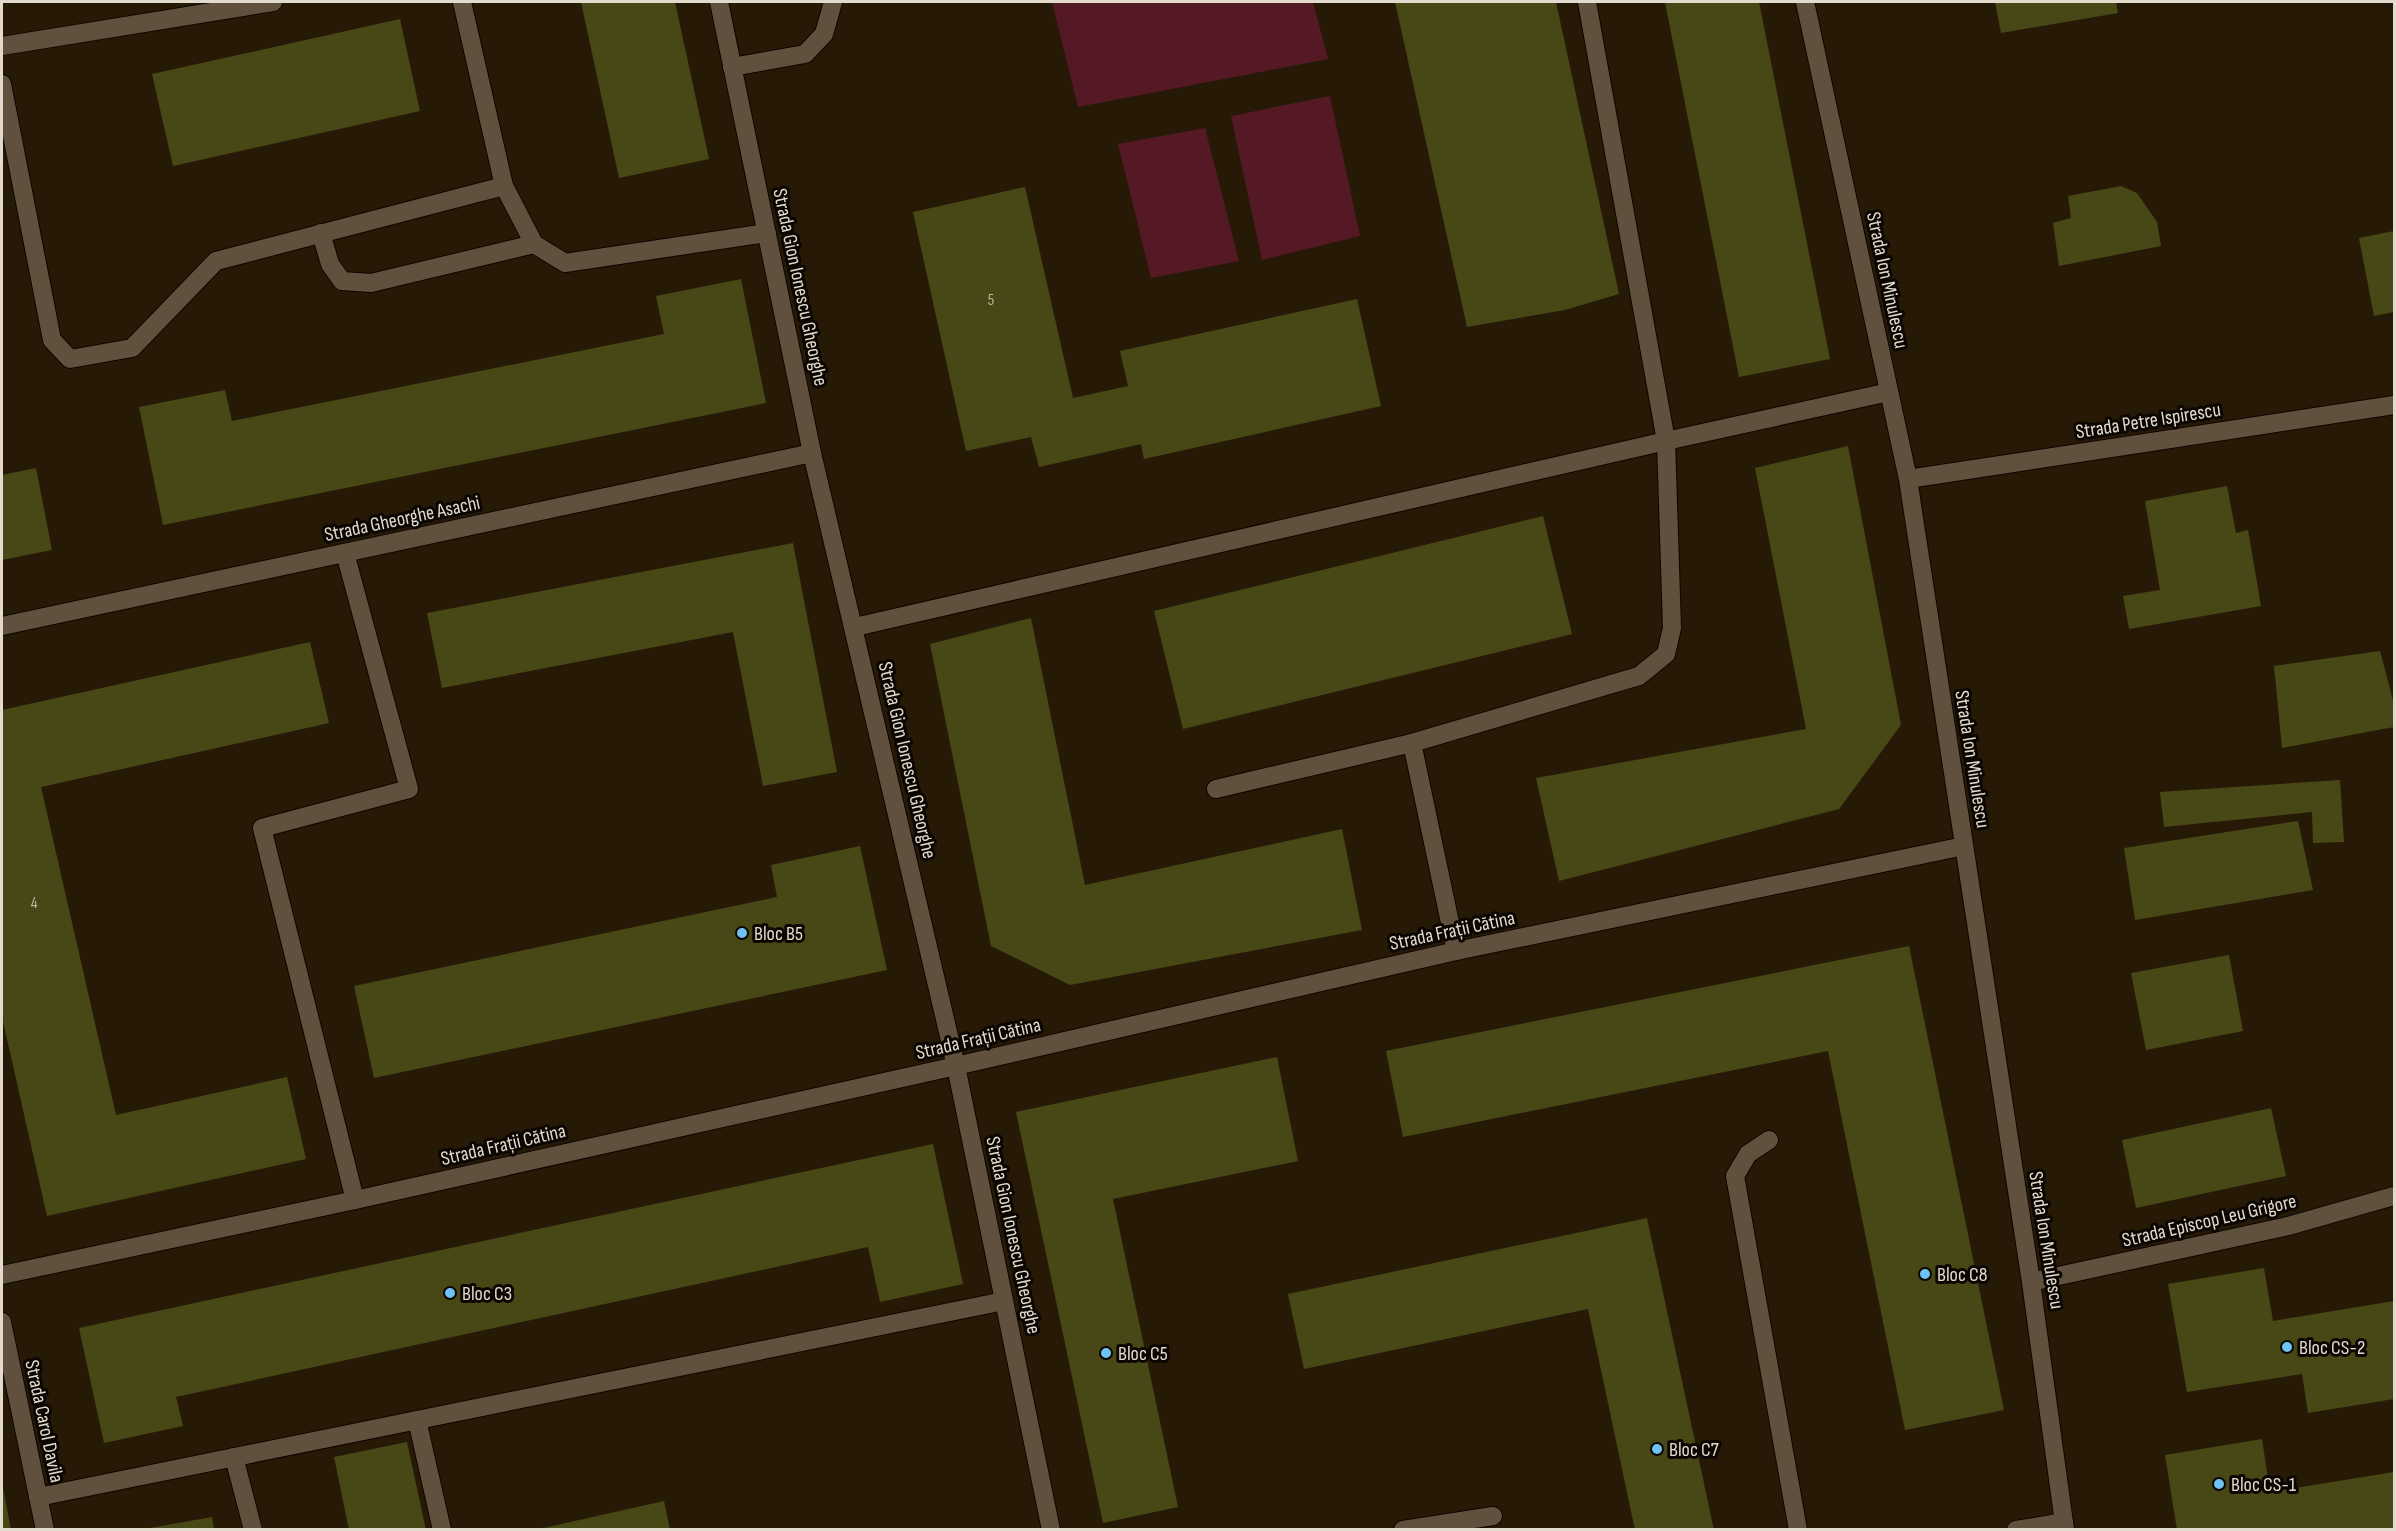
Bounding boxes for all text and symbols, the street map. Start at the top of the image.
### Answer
street label: Strada Gion Ionescu Gheorghe [767,186,833,388]
street label: Strada Ion Minulescu [1861,210,1913,351]
house number: 5 [988,291,994,310]
street label: Strada Petre Ispirescu [2074,398,2222,444]
street label: Strada Gheorghe Asachi [322,491,482,547]
street label: Strada Gion Ionescu Gheorghe [873,660,941,861]
street label: Strada Ion Minulescu [1949,689,1995,830]
house number: 4 [31,894,38,913]
street label: Strada Frații Cătina [1387,906,1517,956]
place label: Bloc B5 [754,922,803,946]
marker: Bloc B5 [735,926,749,940]
street label: Strada Frații Cătina [913,1013,1043,1065]
street label: Strada Frații Cătina [438,1119,568,1171]
street label: Strada Gion Ionescu Gheorghe [980,1134,1046,1336]
street label: Strada Ion Minulescu [2023,1170,2069,1311]
street label: Strada Episcop Leu Grigore [2120,1189,2299,1253]
place label: Bloc C8 [1937,1263,1988,1287]
marker: Bloc C8 [1918,1267,1932,1281]
place label: Bloc C3 [462,1282,512,1306]
marker: Bloc C3 [443,1286,457,1300]
place label: Bloc CS-2 [2299,1336,2365,1360]
marker: Bloc CS-2 [2280,1340,2294,1354]
place label: Bloc C5 [1118,1342,1168,1366]
marker: Bloc C5 [1099,1346,1113,1360]
street label: Strada Carol Davila [19,1358,69,1485]
place label: Bloc C7 [1669,1438,1719,1462]
marker: Bloc C7 [1650,1442,1664,1456]
place label: Bloc CS-1 [2231,1473,2296,1497]
marker: Bloc CS-1 [2212,1477,2226,1491]

